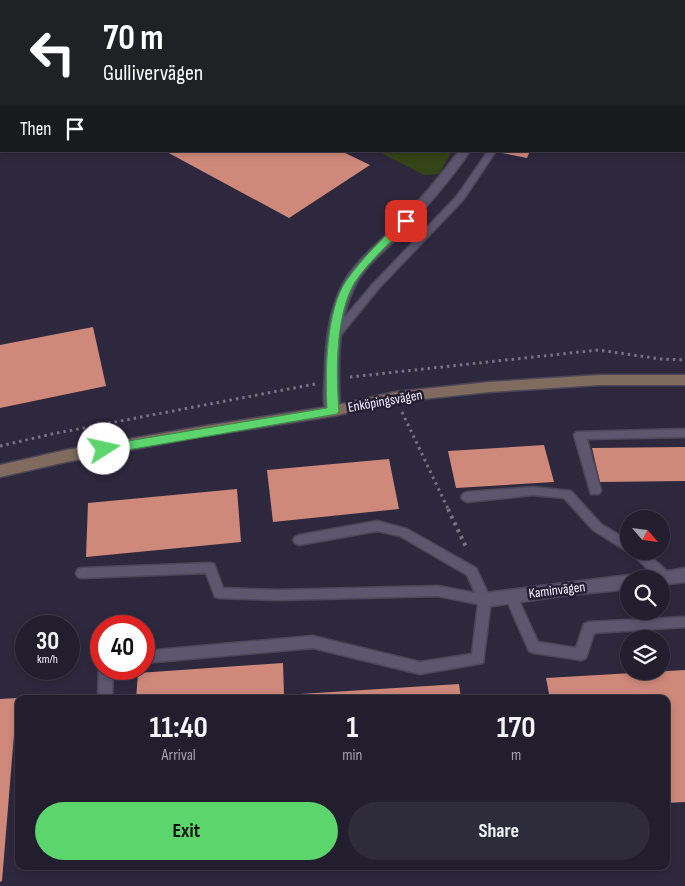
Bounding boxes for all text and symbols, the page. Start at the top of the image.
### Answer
text: 70 m [103,17,163,60]
icon: left [20,20,85,85]
text: Gullivervägen [103,60,203,87]
icon: arrive [61,115,89,143]
text: Then [20,118,51,141]
pin [385,200,427,242]
icon: arrive [392,207,420,235]
street label: Enköpingsvägen [346,386,424,416]
position arrow [77,422,129,474]
north arrow [620,510,670,560]
map controls [620,510,670,680]
button: search [620,570,670,620]
street label: Kaminvägen [528,578,586,602]
speed limit sign: 40 [90,615,155,680]
text: 30 [36,626,59,657]
button: layers [620,630,670,680]
text: km/h [37,652,58,667]
text: 11:40 [149,710,208,746]
text: 1 [346,710,358,746]
text: 170 [497,710,536,746]
text: Arrival [161,746,196,765]
text: min [342,746,362,765]
text: m [511,746,521,765]
button: Exit [35,802,338,860]
button: Share [348,802,650,860]

